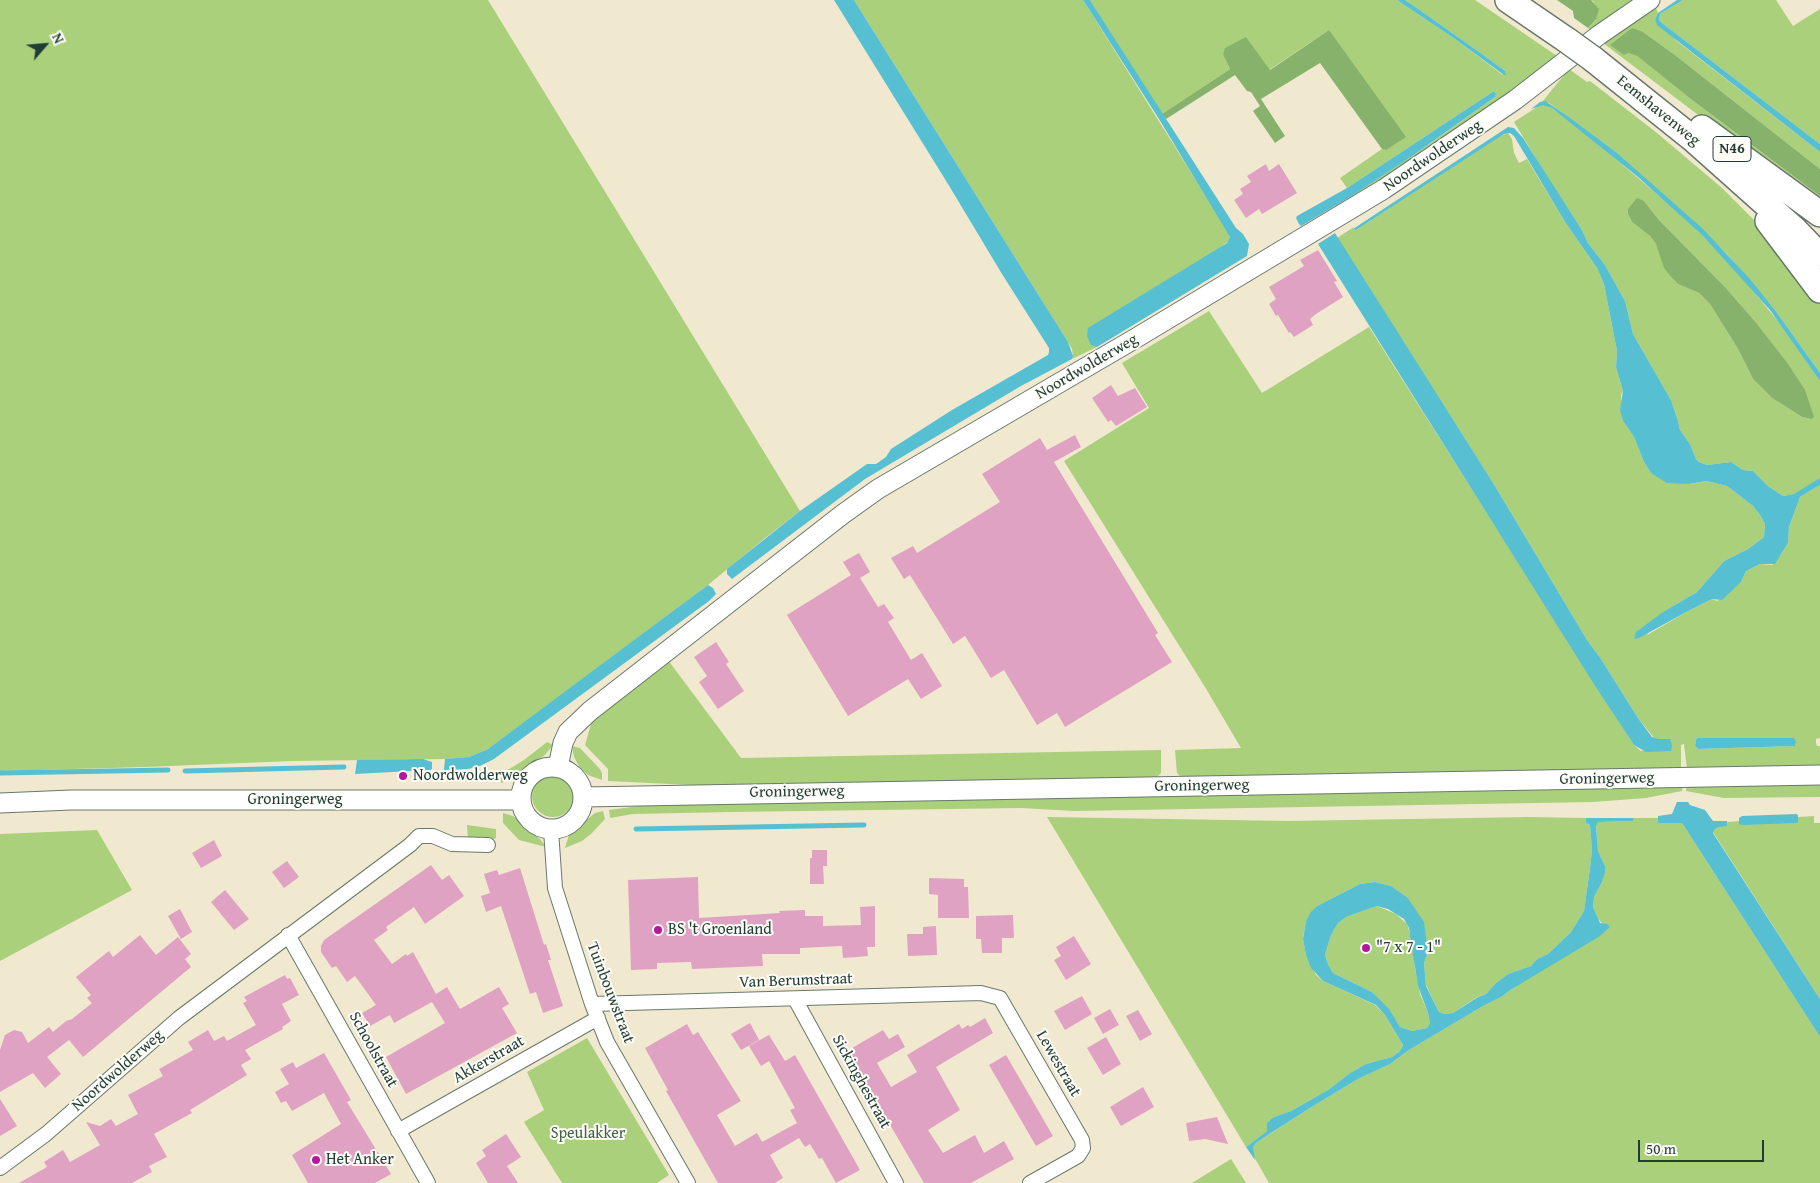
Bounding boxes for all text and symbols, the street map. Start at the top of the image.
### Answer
north arrow [20,20,70,70]
text: N [47,29,69,47]
street label: Eemshavenweg [1612,71,1704,151]
street label: Noordwolderweg [1380,116,1486,196]
road number: N46 [1713,136,1751,162]
street label: Noordwolderweg [1033,330,1141,404]
place label: Noordwolderweg [413,766,528,786]
street label: Groningerweg [1559,769,1655,789]
marker: Noordwolderweg [397,770,409,782]
street label: Groningerweg [1154,776,1250,796]
street label: Groningerweg [749,782,845,802]
street label: Groningerweg [248,790,342,810]
place label: BS 't Groenland [668,920,772,940]
marker: BS 't Groenland [652,924,664,936]
place label: "7 x 7 - 1" [1376,938,1441,958]
street label: Tuinbouwstraat [582,940,638,1046]
marker: "7 x 7 - 1" [1360,942,1372,954]
street label: Van Berumstraat [739,969,853,993]
street label: Schoolstraat [344,1009,402,1091]
street label: Noordwolderweg [68,1026,168,1116]
street label: Lewestraat [1031,1028,1085,1100]
street label: Akkerstraat [450,1032,528,1088]
street label: Sickinghestraat [827,1032,895,1132]
park label: Speulakker [551,1124,625,1144]
scale bar [1640,1130,1766,1162]
text: 50 m [1646,1138,1676,1159]
place label: Het Anker [326,1150,394,1170]
marker: Het Anker [310,1154,322,1166]

